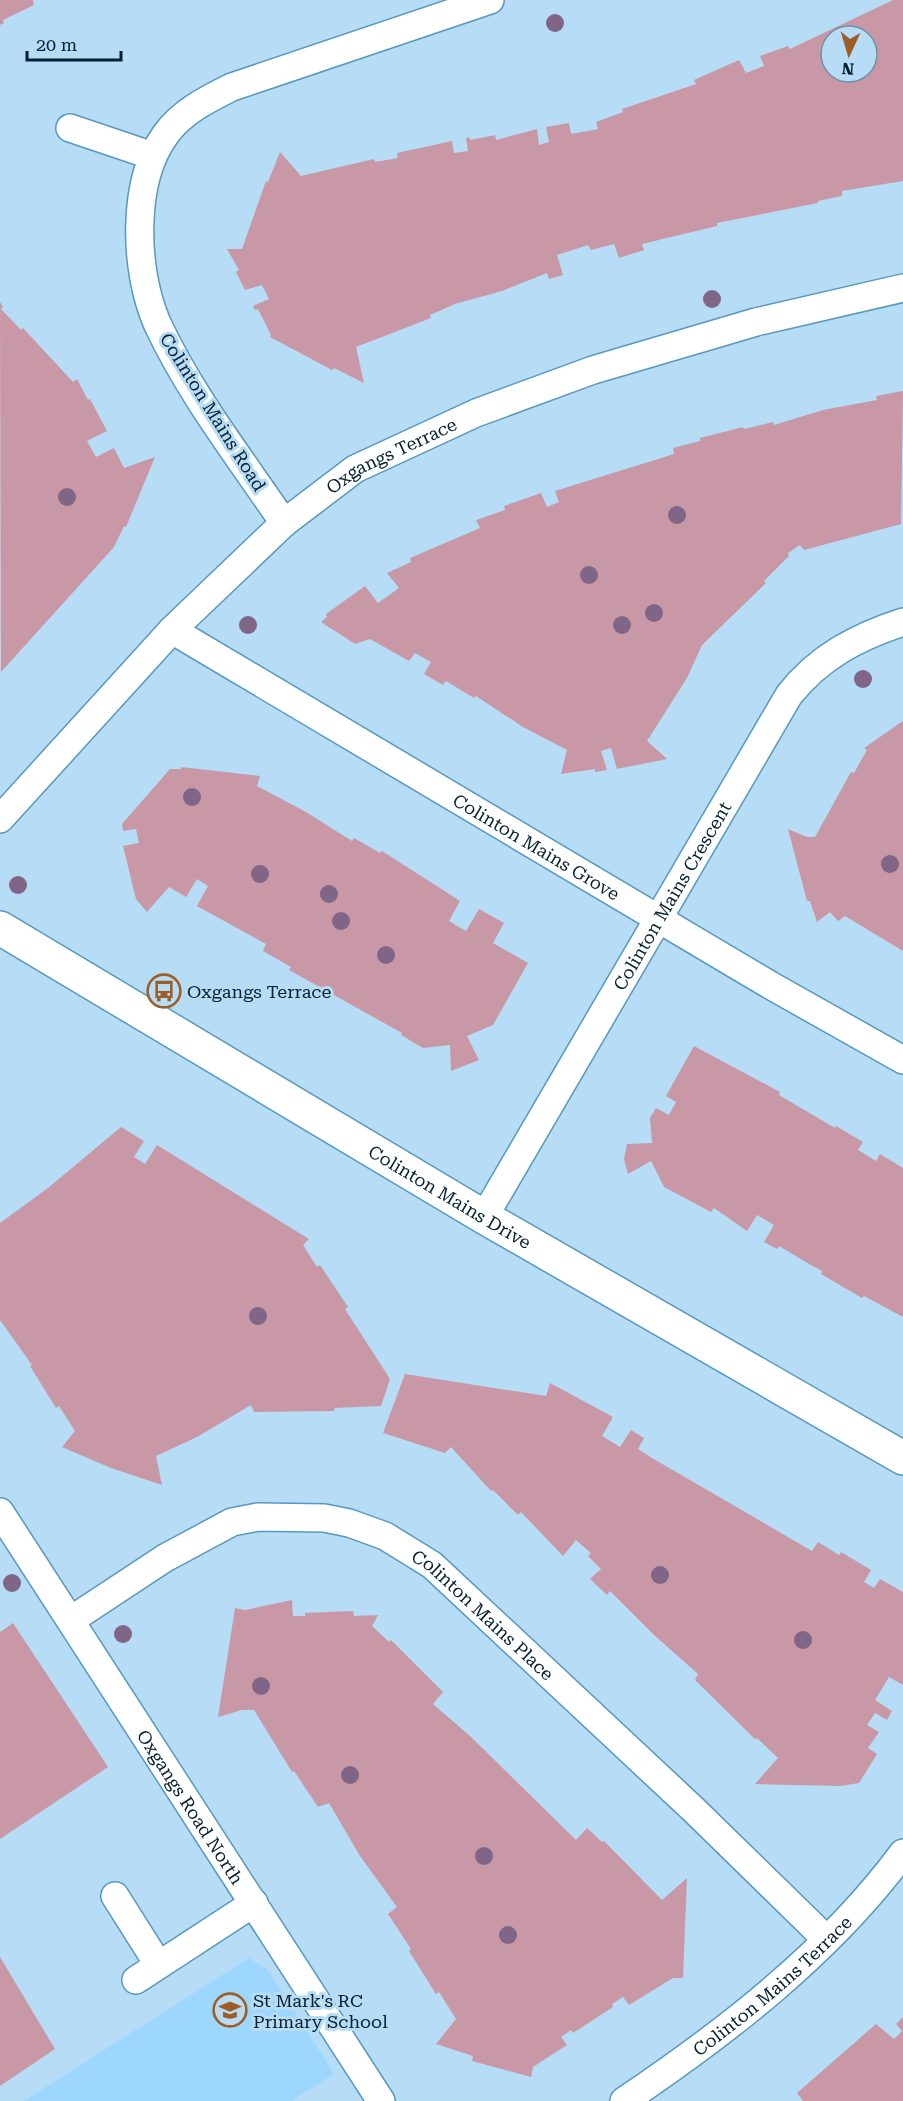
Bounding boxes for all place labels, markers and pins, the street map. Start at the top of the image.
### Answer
bus stop icon: Oxgangs Terrace [146,973,182,1009]
place label: Oxgangs Terrace [187,981,331,1002]
place label: St Mark's RC Primary School [253,1990,388,2032]
school or university icon: St Mark's RC Primary School [212,1992,248,2028]

